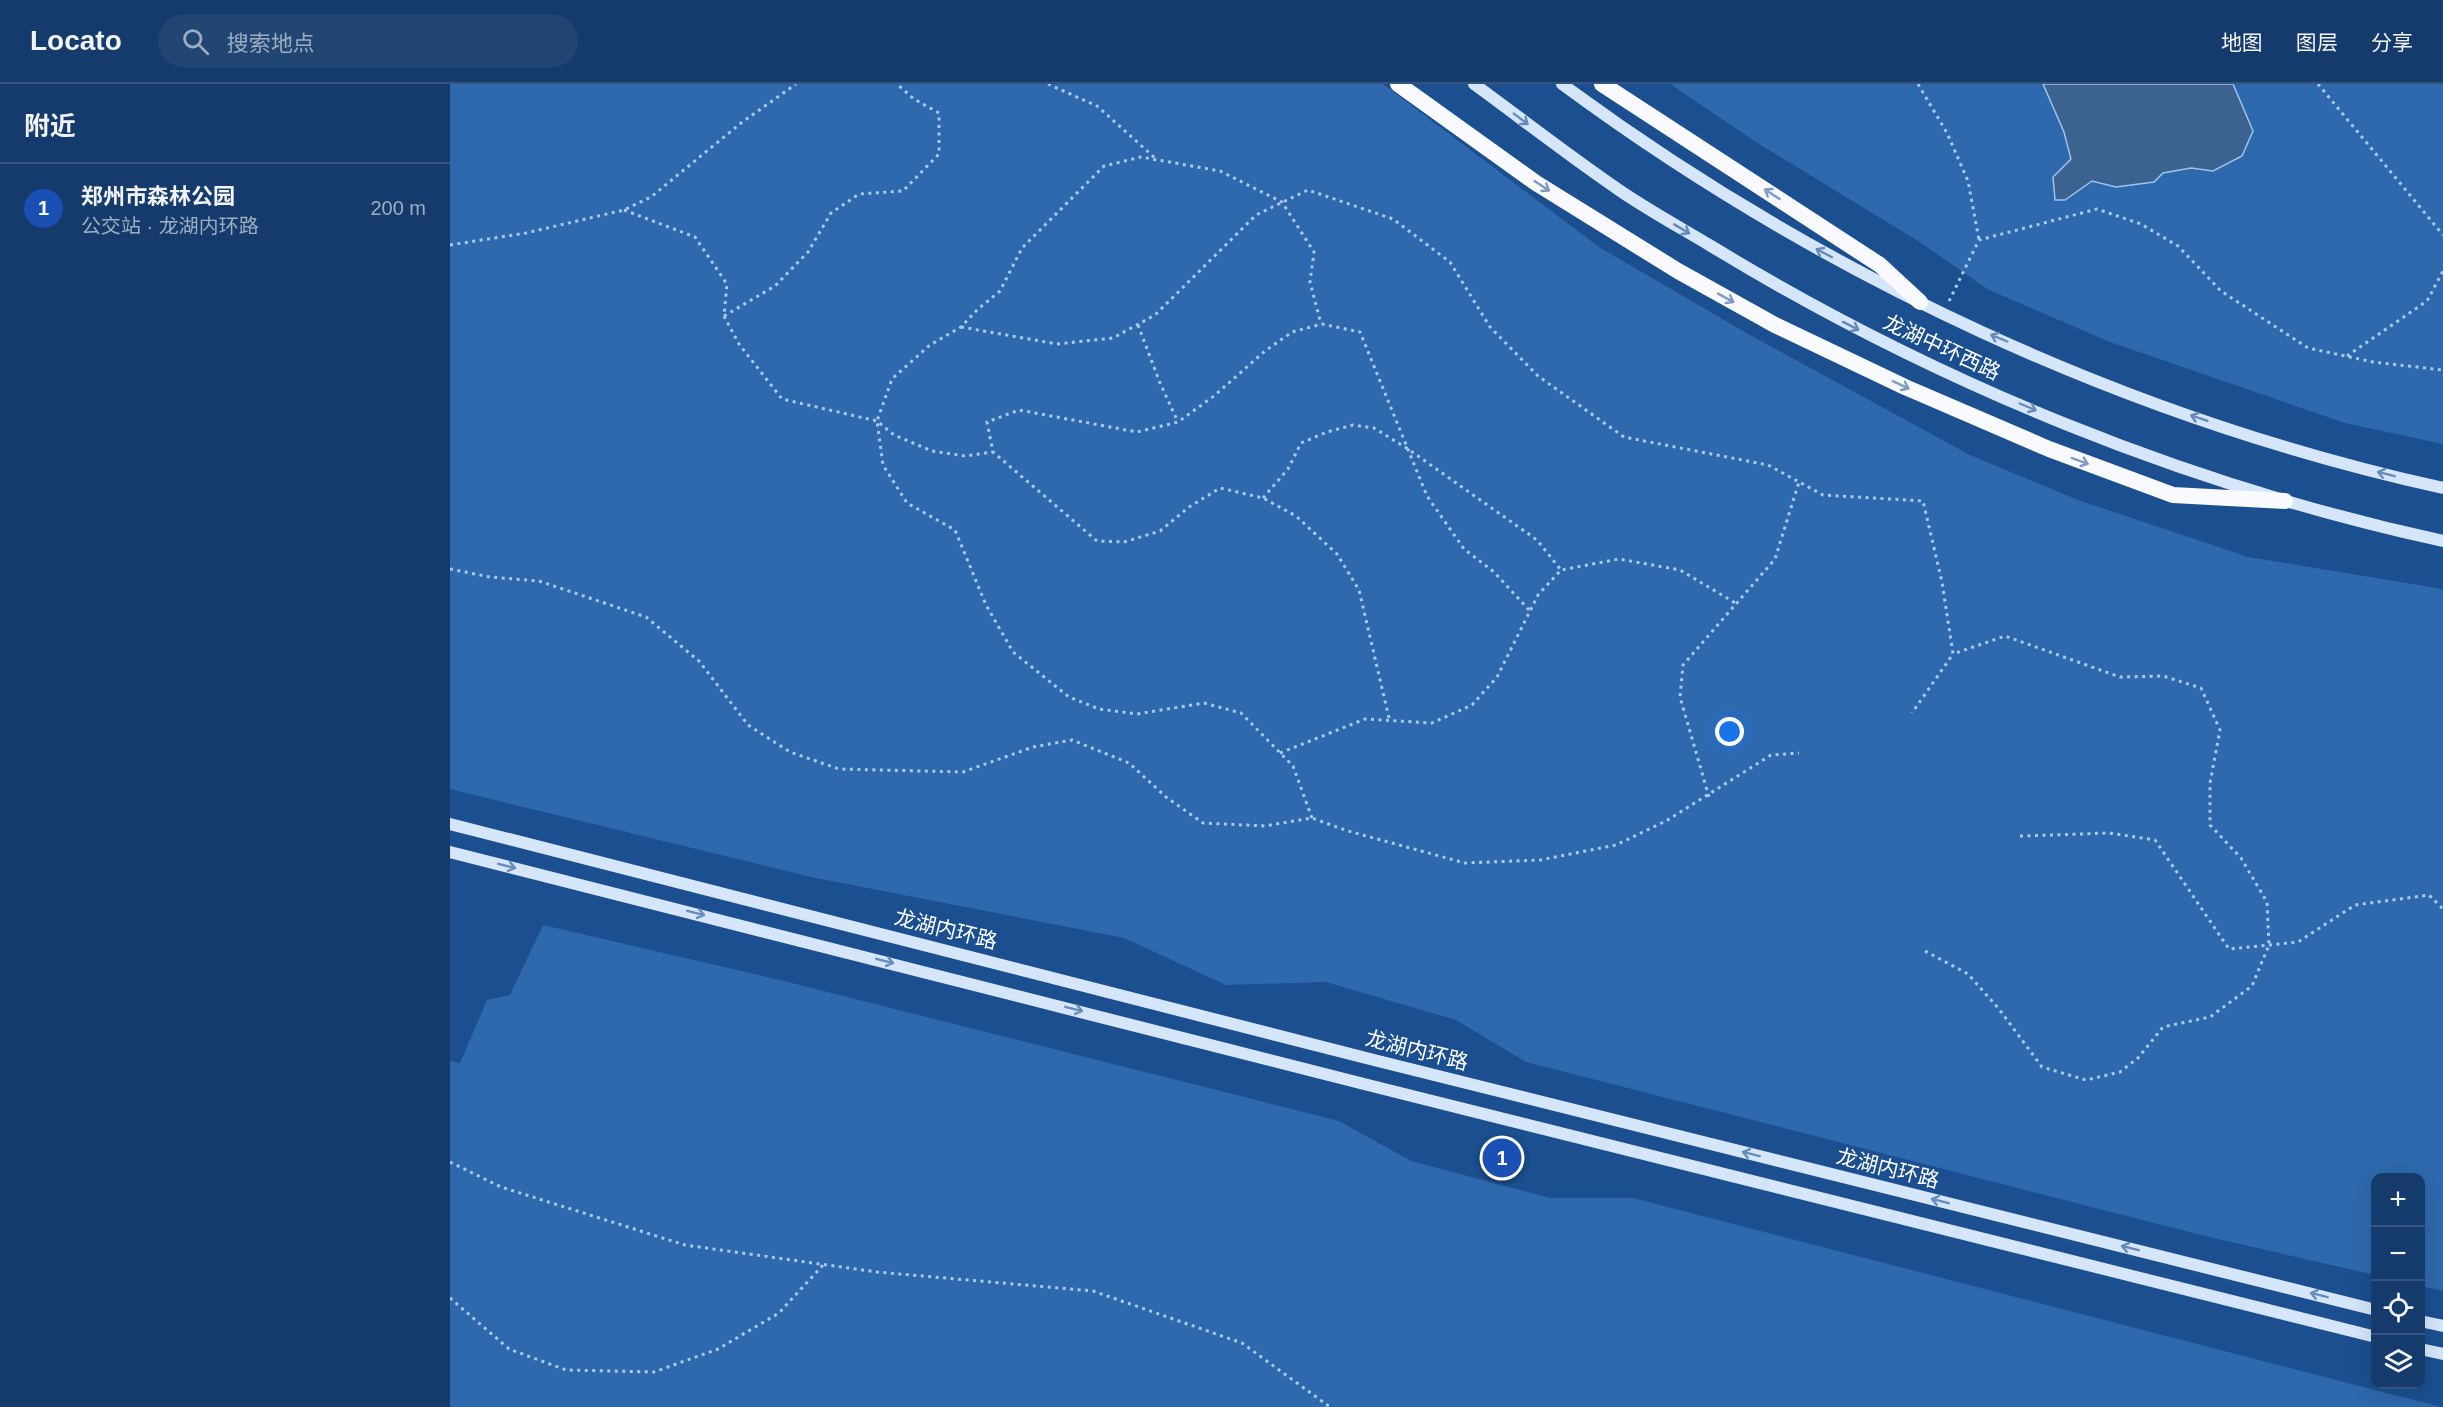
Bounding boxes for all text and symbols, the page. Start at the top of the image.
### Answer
search box [158,14,578,68]
text: Locato [30,25,122,56]
icon: search [179,25,212,58]
text: 搜索地点 [227,31,315,56]
text: 地图 [2221,31,2263,54]
text: 图层 [2296,31,2338,54]
text: 分享 [2371,31,2413,54]
text: 附近 [24,111,76,141]
one-way arrow [1513,113,1529,125]
one-way arrow [1533,180,1549,192]
text: 郑州市森林公园 [81,184,235,209]
one-way arrow [1764,187,1781,199]
text: 1 [38,197,49,219]
text: 200 m [370,197,426,219]
text: 公交站 · 龙湖内环路 [81,215,259,237]
one-way arrow [1673,223,1690,235]
one-way arrow [1815,247,1833,258]
one-way arrow [1717,292,1734,304]
street label: 龙湖中环西路 [1880,310,2004,384]
one-way arrow [1841,321,1859,333]
one-way arrow [1990,332,2009,343]
one-way arrow [1891,380,1909,391]
one-way arrow [2019,403,2037,414]
one-way arrow [2191,412,2209,423]
one-way arrow [2070,456,2089,467]
one-way arrow [2377,468,2396,479]
your location [1715,717,1744,746]
one-way arrow [497,860,516,872]
street label: 龙湖内环路 [892,905,1000,953]
one-way arrow [686,908,705,920]
one-way arrow [875,956,894,968]
one-way arrow [1064,1004,1083,1016]
street label: 龙湖内环路 [1363,1026,1471,1074]
pin: 1 [1482,1136,1522,1180]
street label: 龙湖内环路 [1834,1144,1942,1192]
one-way arrow [1742,1147,1761,1159]
map controls [2371,1173,2425,1389]
button: + [2371,1173,2425,1227]
one-way arrow [1931,1195,1950,1206]
button: − [2371,1227,2425,1281]
one-way arrow [2120,1242,2139,1254]
button: locate [2371,1281,2425,1335]
one-way arrow [2310,1289,2329,1301]
button: layers [2371,1335,2425,1389]

